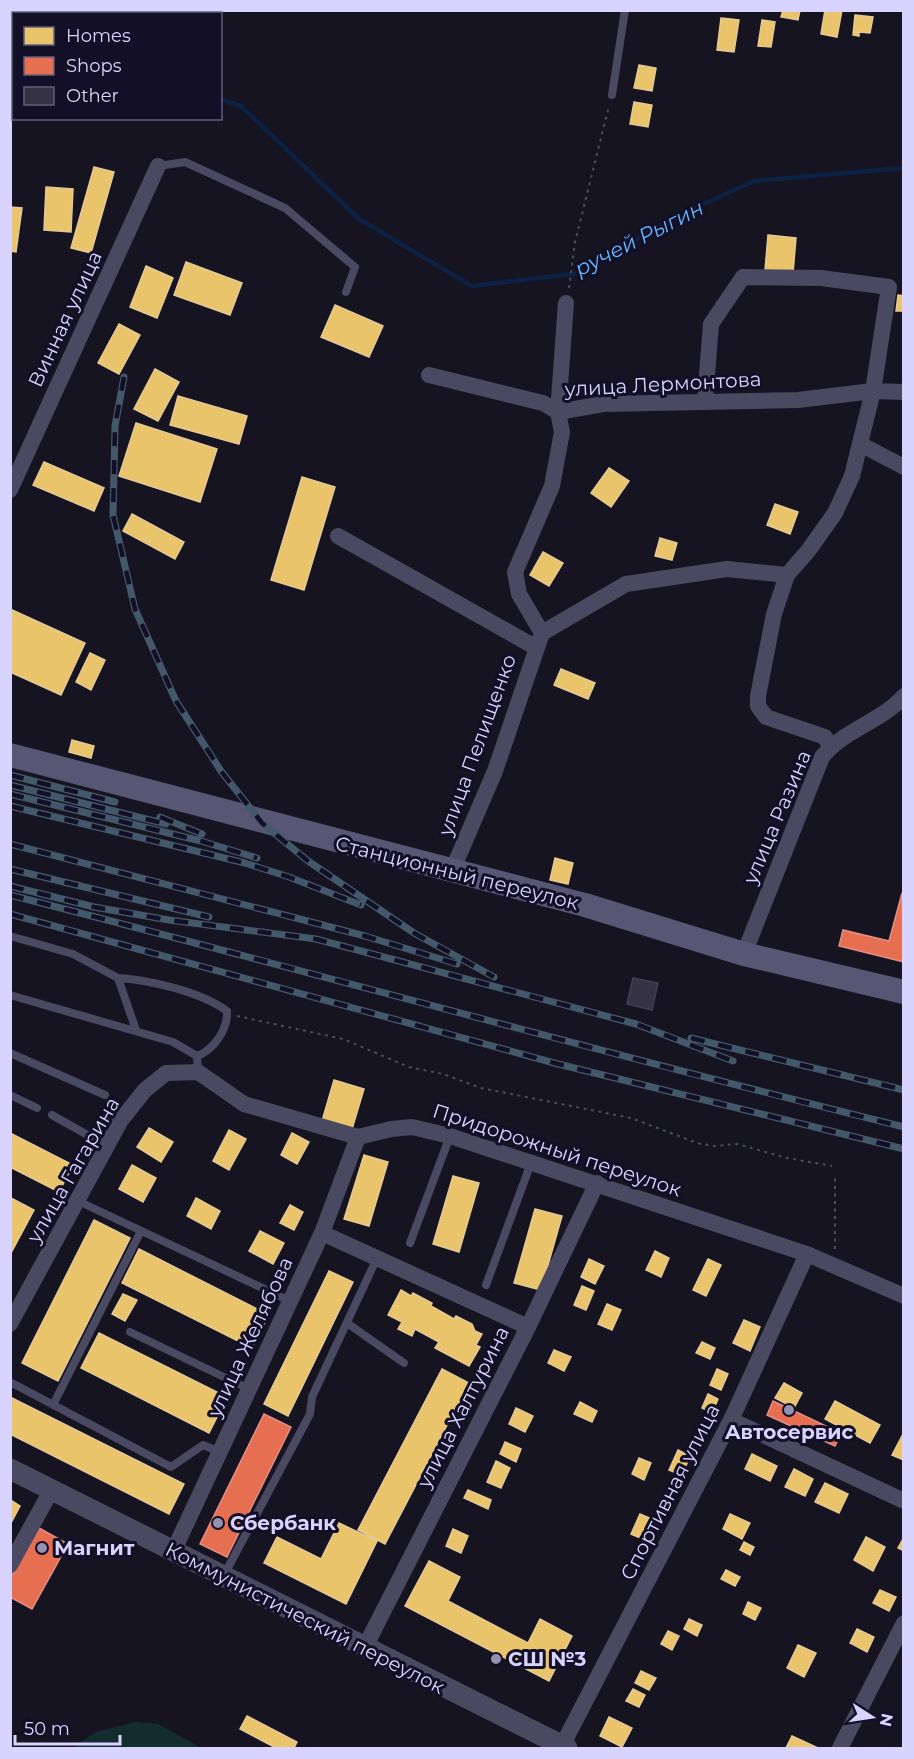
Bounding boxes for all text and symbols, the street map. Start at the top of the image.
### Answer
legend [12,12,222,120]
text: Homes [66,25,131,47]
text: Shops [66,55,122,77]
text: Other [66,85,119,107]
water label: ручей Рыгин [570,195,708,281]
street label: Винная улица [23,247,107,391]
street label: улица Лермонтова [563,367,762,401]
street label: улица Пелищенко [433,651,521,840]
street label: улица Разина [738,747,816,888]
street label: Станционный переулок [333,831,582,915]
street label: улица Гагарина [21,1093,124,1248]
street label: Придорожный переулок [430,1098,685,1202]
street label: улица Желябова [202,1253,298,1422]
street label: улица Халтурина [411,1322,514,1493]
street label: Спортивная улица [615,1400,725,1584]
marker: Автосервис [782,1403,796,1417]
place label: Автосервис [725,1420,853,1444]
place label: Сбербанк [230,1511,336,1535]
marker: Сбербанк [211,1516,225,1530]
place label: Магнит [54,1536,135,1560]
street label: Коммунистический переулок [162,1537,449,1699]
marker: Магнит [35,1541,49,1555]
place label: СШ №3 [508,1647,586,1671]
marker: СШ №3 [489,1652,503,1666]
north arrow [842,1687,902,1747]
scale bar [15,1708,120,1746]
text: N [876,1712,897,1728]
text: 50 m [24,1718,70,1740]

